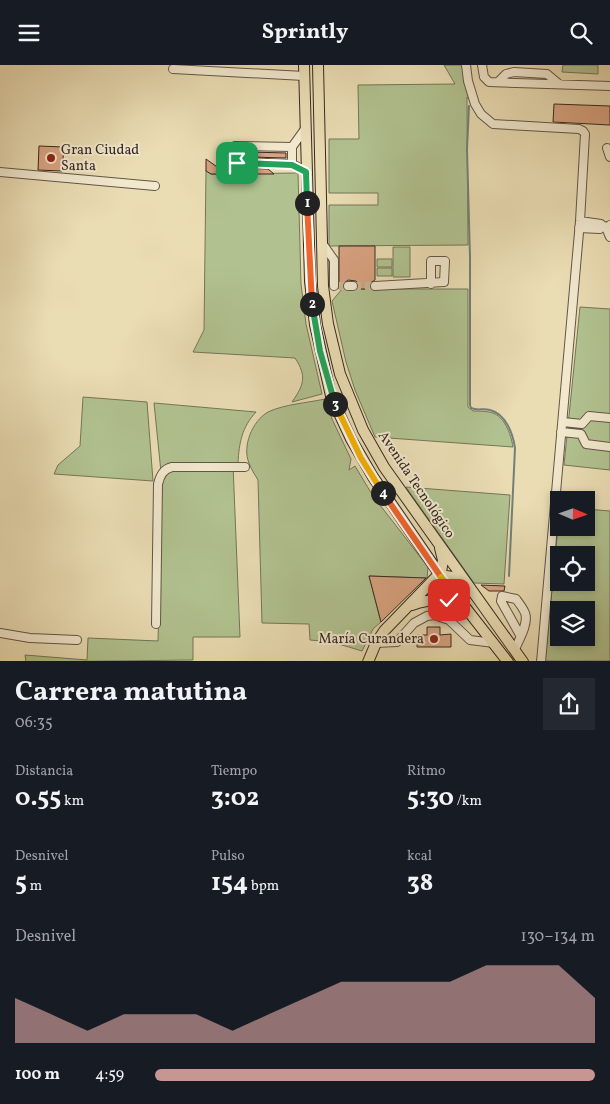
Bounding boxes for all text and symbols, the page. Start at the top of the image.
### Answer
text: Sprintly [262,17,348,48]
icon: menu [15,19,43,47]
icon: search [567,19,595,47]
place label: Gran Ciudad Santa [61,141,139,176]
pin [216,142,258,184]
icon: arrive [223,149,251,177]
marker: Gran Ciudad Santa [45,152,57,164]
pin: 1 [294,191,320,215]
text: 1 [305,194,310,213]
pin: 2 [300,291,324,317]
text: 2 [309,295,316,314]
pin: 3 [322,391,348,417]
text: 3 [332,395,339,414]
street label: Avenida Tecnológico [373,428,459,542]
pin: 4 [370,481,396,505]
text: 4 [379,484,388,503]
north arrow [550,491,595,536]
map controls [550,491,595,646]
button: locate [550,546,595,591]
pin [428,579,470,621]
icon: check [435,586,463,614]
button: layers [550,601,595,646]
place label: María Curandera [319,630,424,649]
marker: María Curandera [428,633,440,645]
text: Carrera matutina [15,673,247,712]
button: share [543,678,595,730]
text: 06:35 [15,712,53,734]
text: Distancia [15,762,73,781]
text: Tiempo [211,762,257,781]
text: Ritmo [407,762,446,781]
text: 0.55 [15,781,61,816]
text: 3:02 [211,781,259,816]
text: 5:30 [407,781,454,816]
text: km [61,792,84,811]
text: /km [454,792,482,811]
text: Desnivel [15,847,69,866]
text: Pulso [211,847,245,866]
text: kcal [407,847,432,866]
text: 5 [15,866,27,901]
text: 154 [211,866,248,901]
text: 38 [407,866,433,901]
text: m [27,877,42,896]
text: bpm [248,877,279,896]
text: Desnivel [15,926,76,948]
text: 130–134 m [520,926,595,948]
text: 100 m [15,1064,60,1086]
text: 4:59 [95,1064,124,1086]

